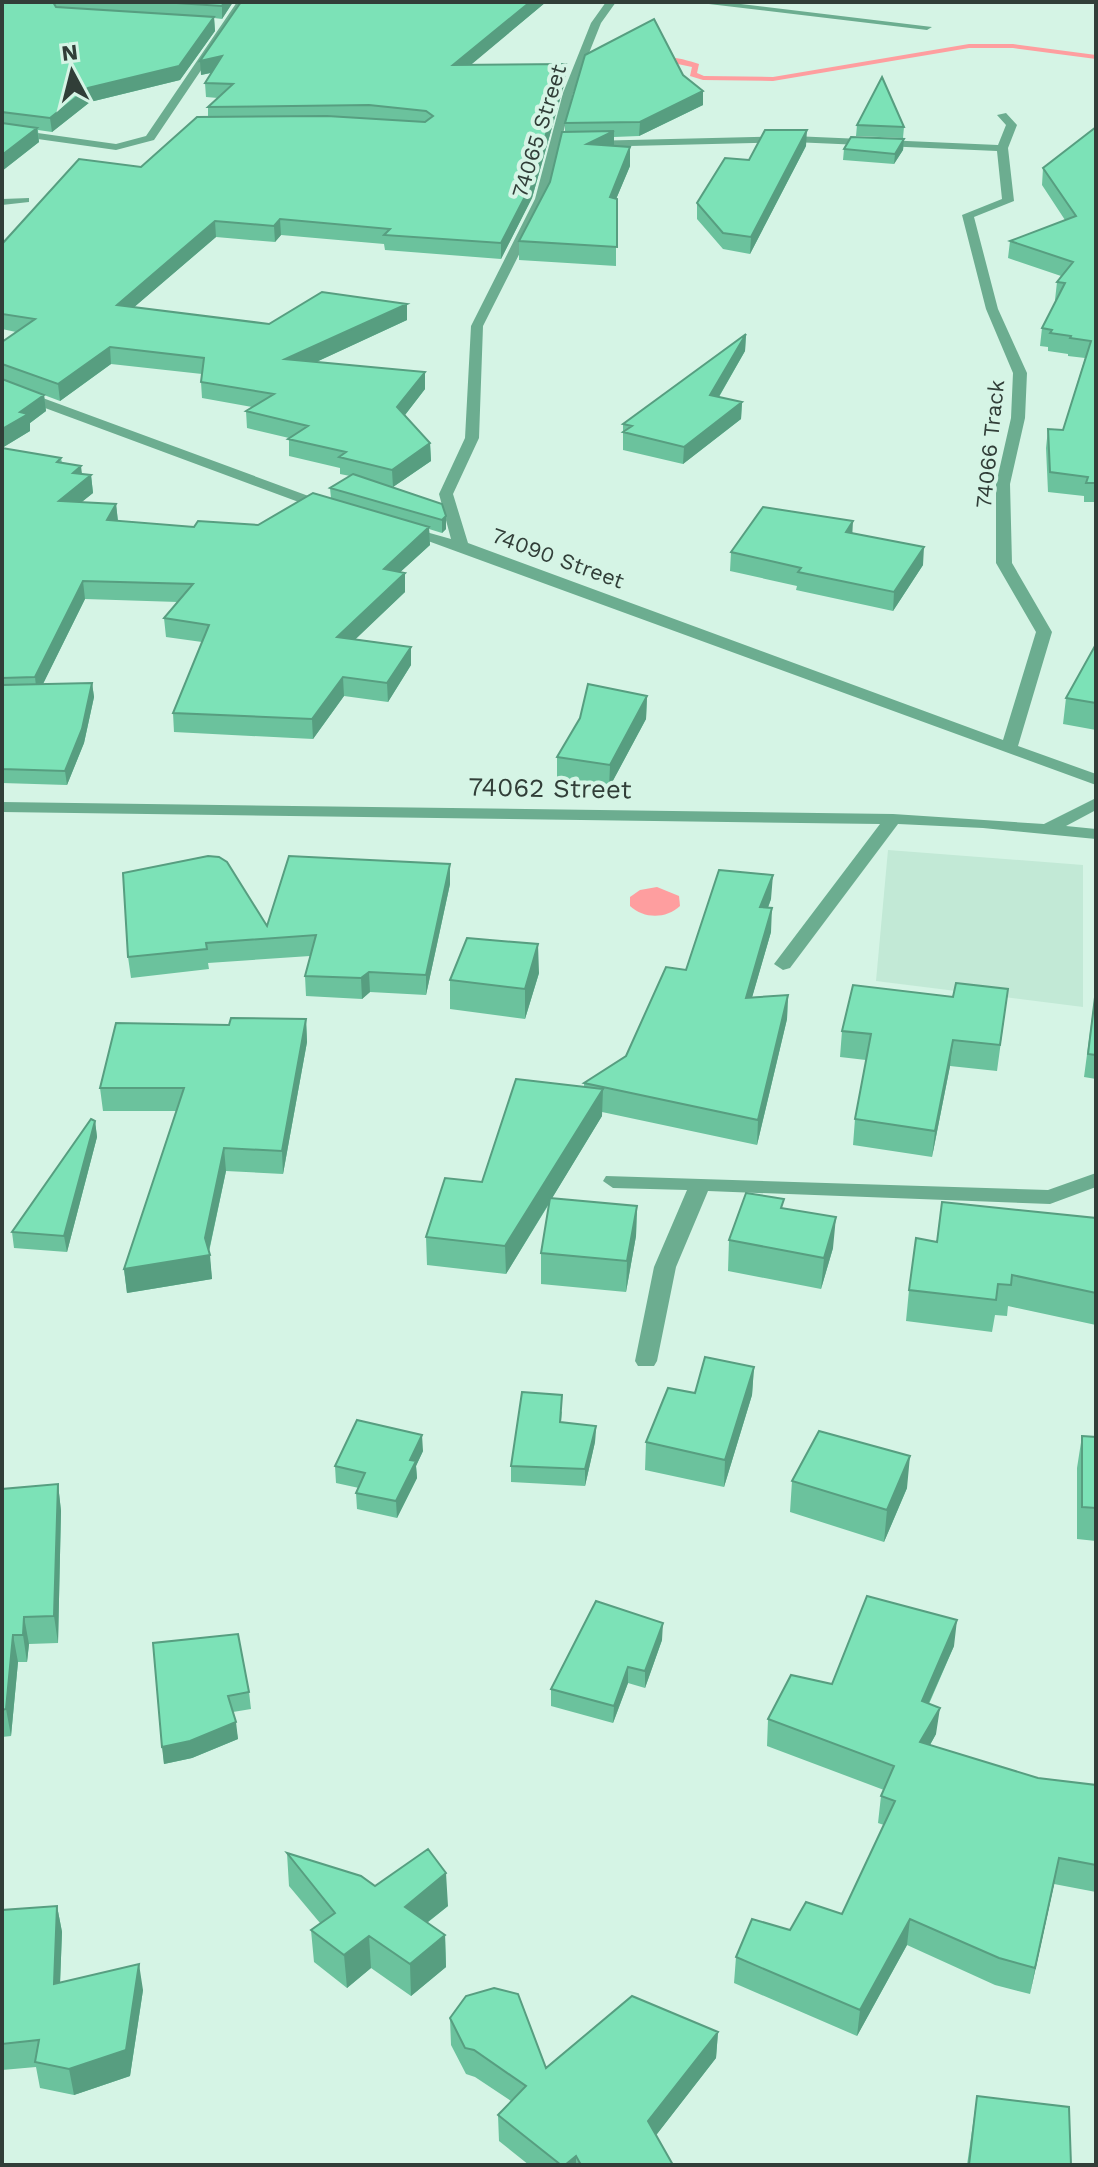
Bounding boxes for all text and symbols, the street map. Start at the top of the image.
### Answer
north arrow [32,32,112,112]
text: N [60,39,79,66]
street label: 74065 Street [507,61,571,201]
street label: 74066 Track [971,378,1009,510]
street label: 74090 Street [488,522,628,594]
street label: 74062 Street [468,772,632,804]

